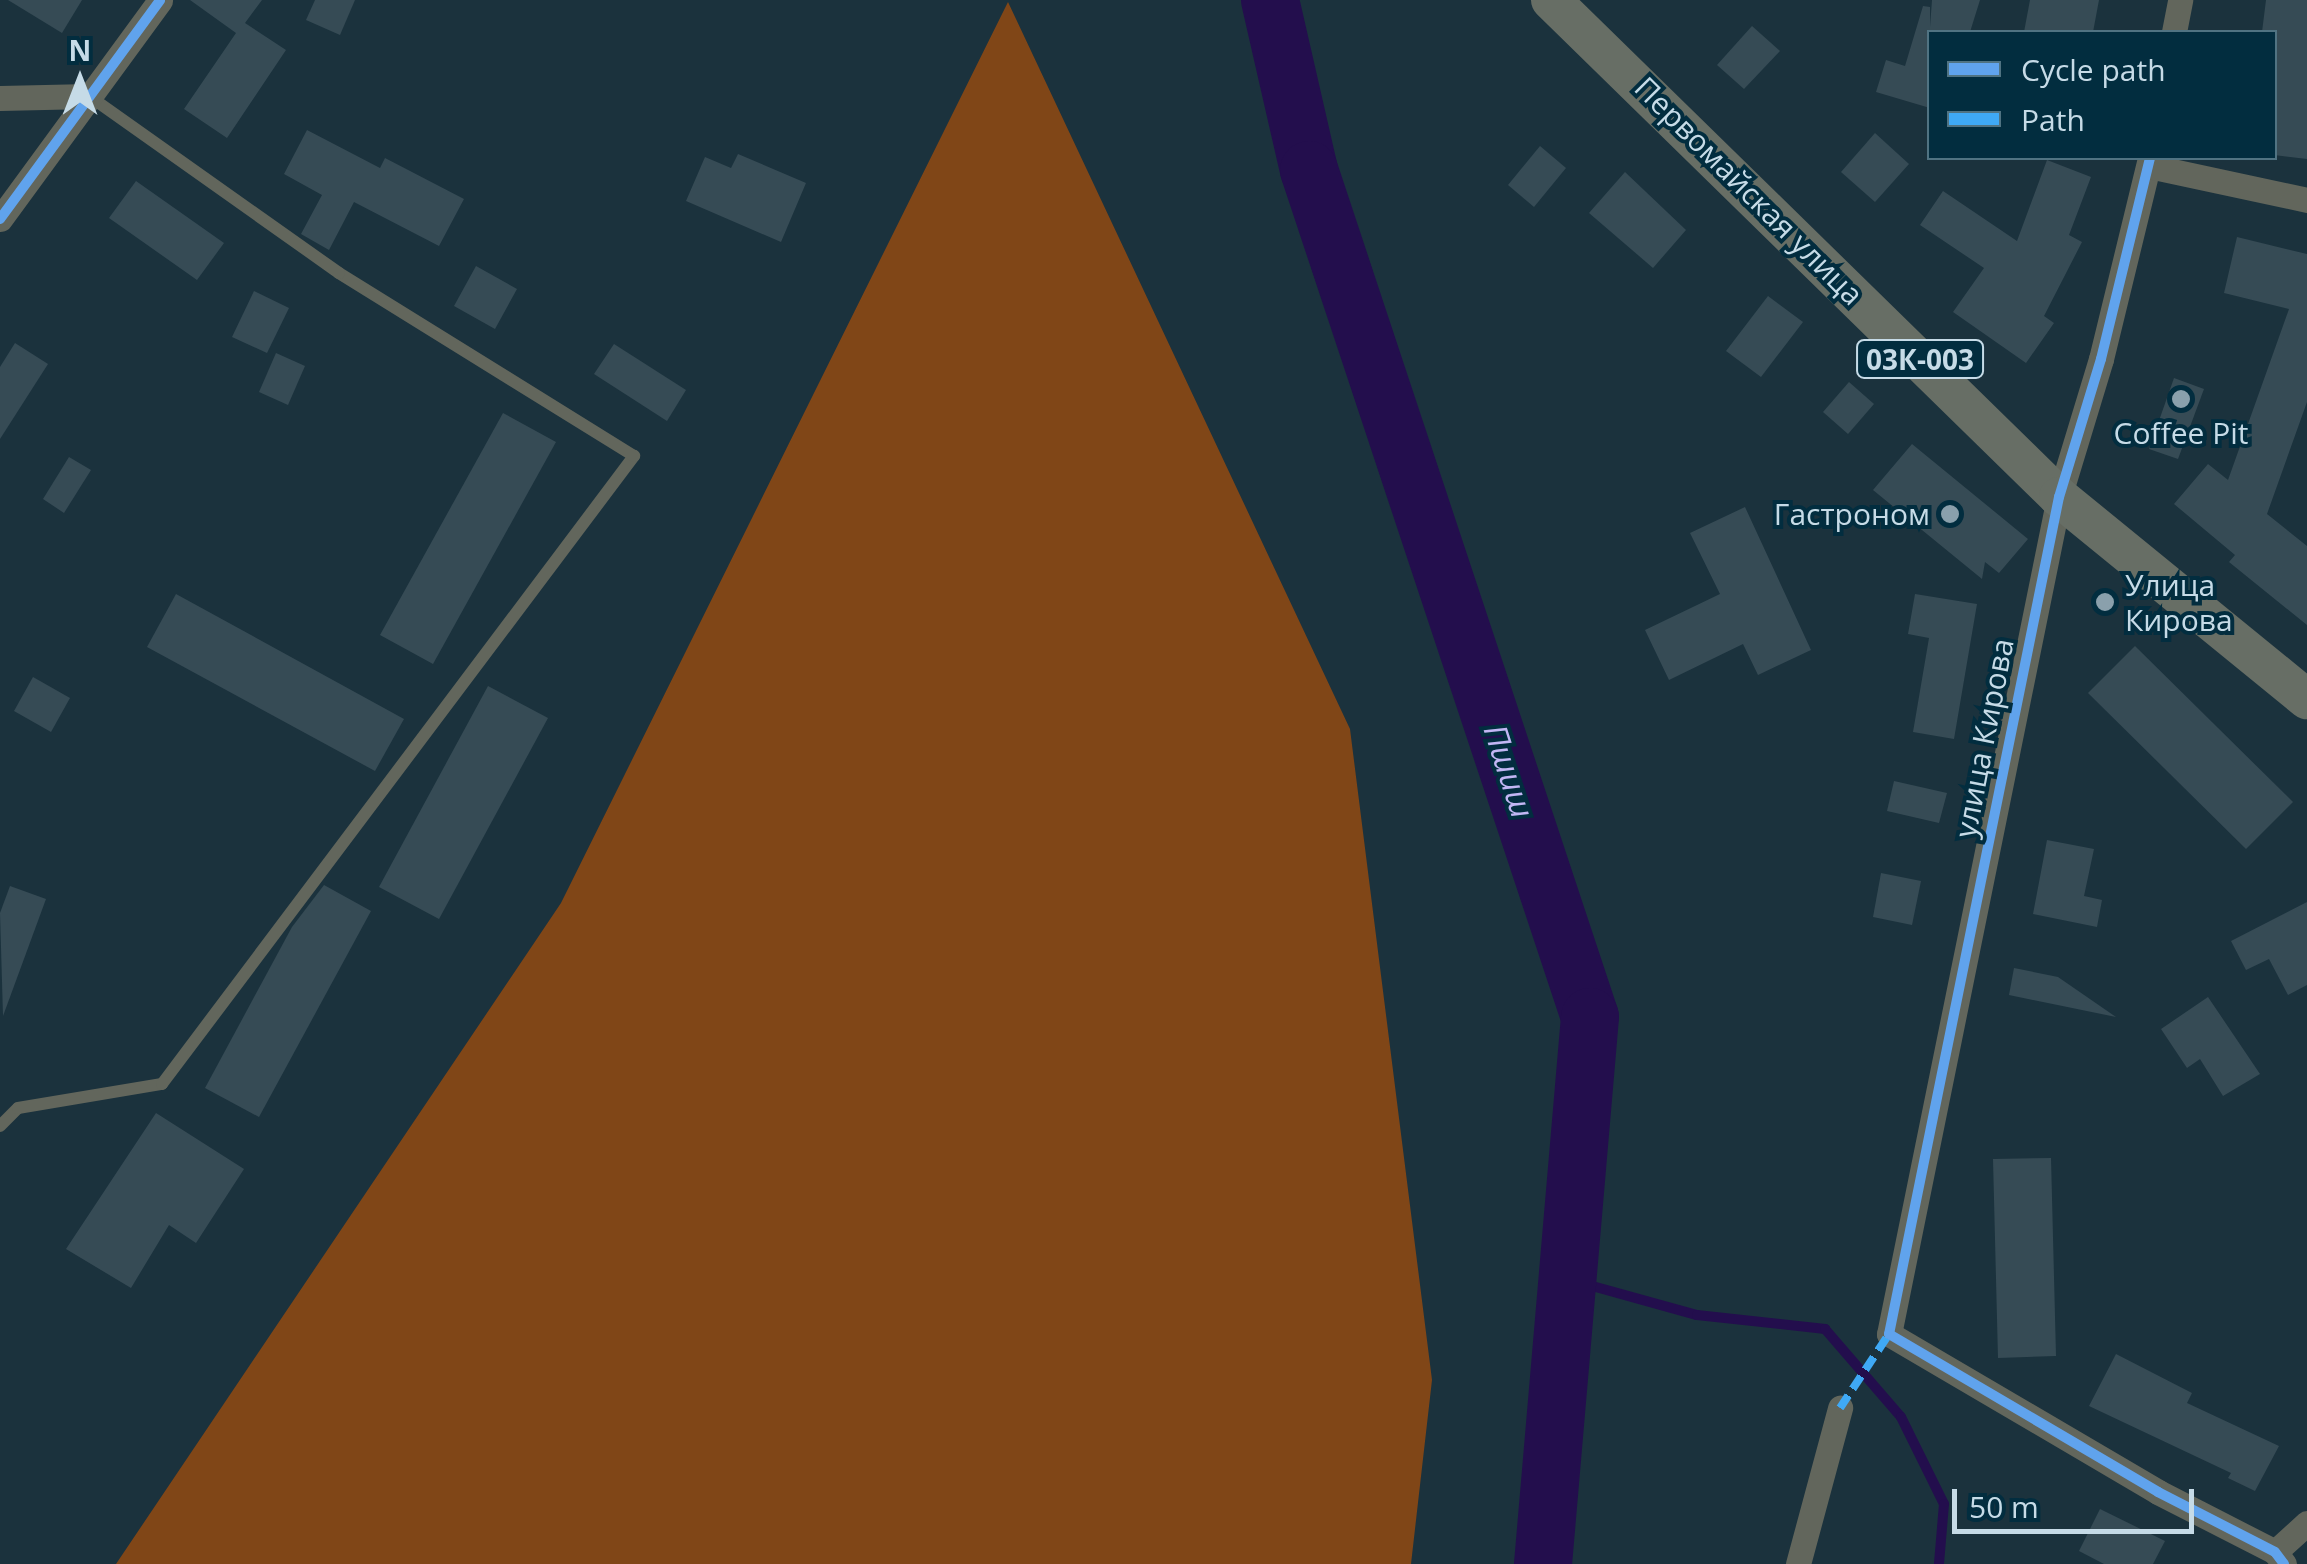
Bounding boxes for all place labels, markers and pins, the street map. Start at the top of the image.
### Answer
marker: Coffee Pit [2170,388,2192,410]
place label: Coffee Pit [2114,415,2248,451]
place label: Гастроном [1774,496,1930,532]
marker: Гастроном [1939,503,1961,525]
place label: Улица Кирова [2125,567,2233,638]
marker: Улица Кирова [2094,591,2116,613]

